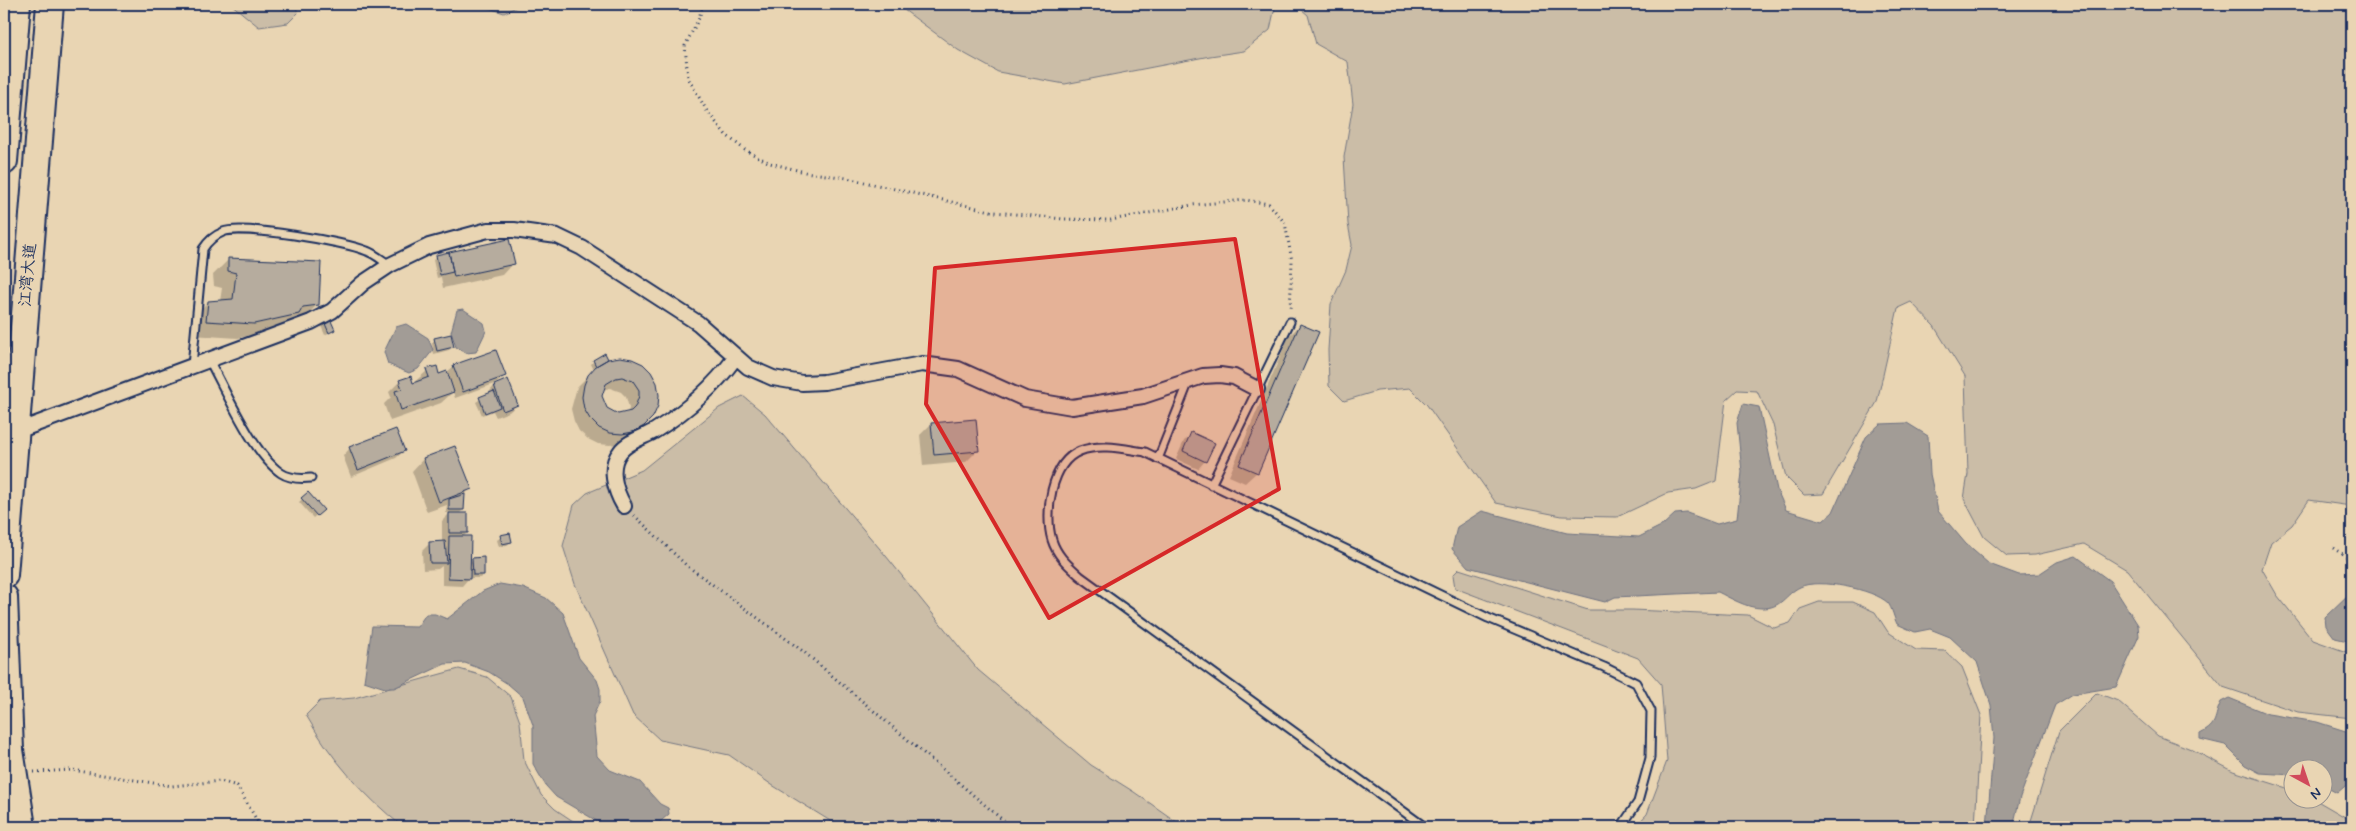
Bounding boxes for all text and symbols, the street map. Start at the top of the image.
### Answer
street label: 江湾大道 [15,242,41,308]
north arrow [2284,758,2334,808]
text: N [2306,783,2325,803]

